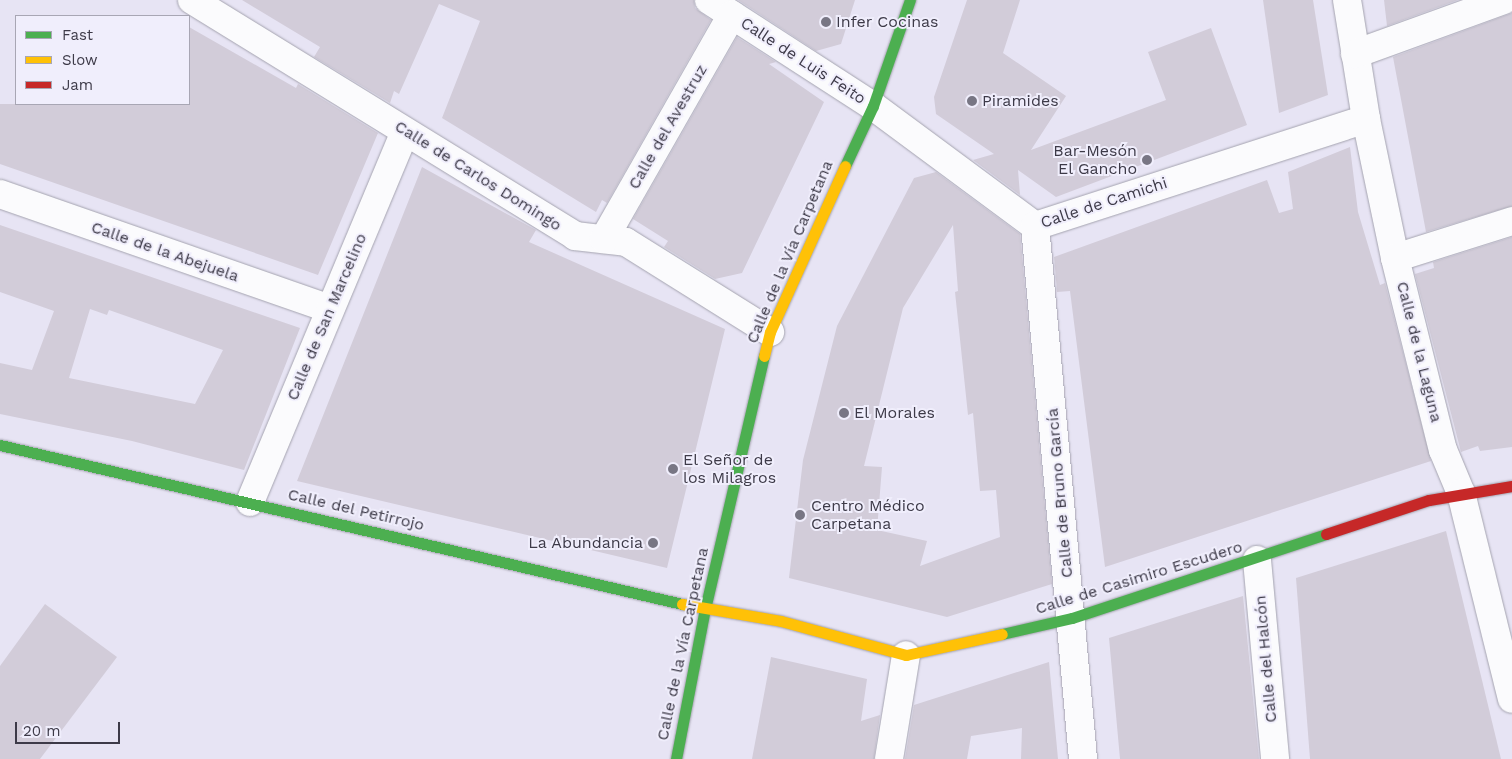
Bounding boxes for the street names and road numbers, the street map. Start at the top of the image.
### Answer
street label: Calle de Luis Feito [737,13,869,109]
street label: Calle del Avestruz [624,61,712,193]
street label: Calle de Carlos Domingo [391,117,565,235]
street label: Calle de la Vía Carpetana [742,157,838,347]
street label: Calle de Camichi [1038,173,1170,233]
street label: Calle de la Abejuela [88,218,242,286]
street label: Calle de San Marcelino [283,231,371,403]
street label: Calle de la Laguna [1392,280,1446,424]
street label: Calle de Bruno García [1043,407,1077,579]
street label: Calle del Petirrojo [286,485,426,535]
street label: Calle de Casimiro Escudero [1033,537,1245,619]
street label: Calle de la Vía Carpetana [653,545,713,743]
street label: Calle del Halcón [1251,594,1281,724]

